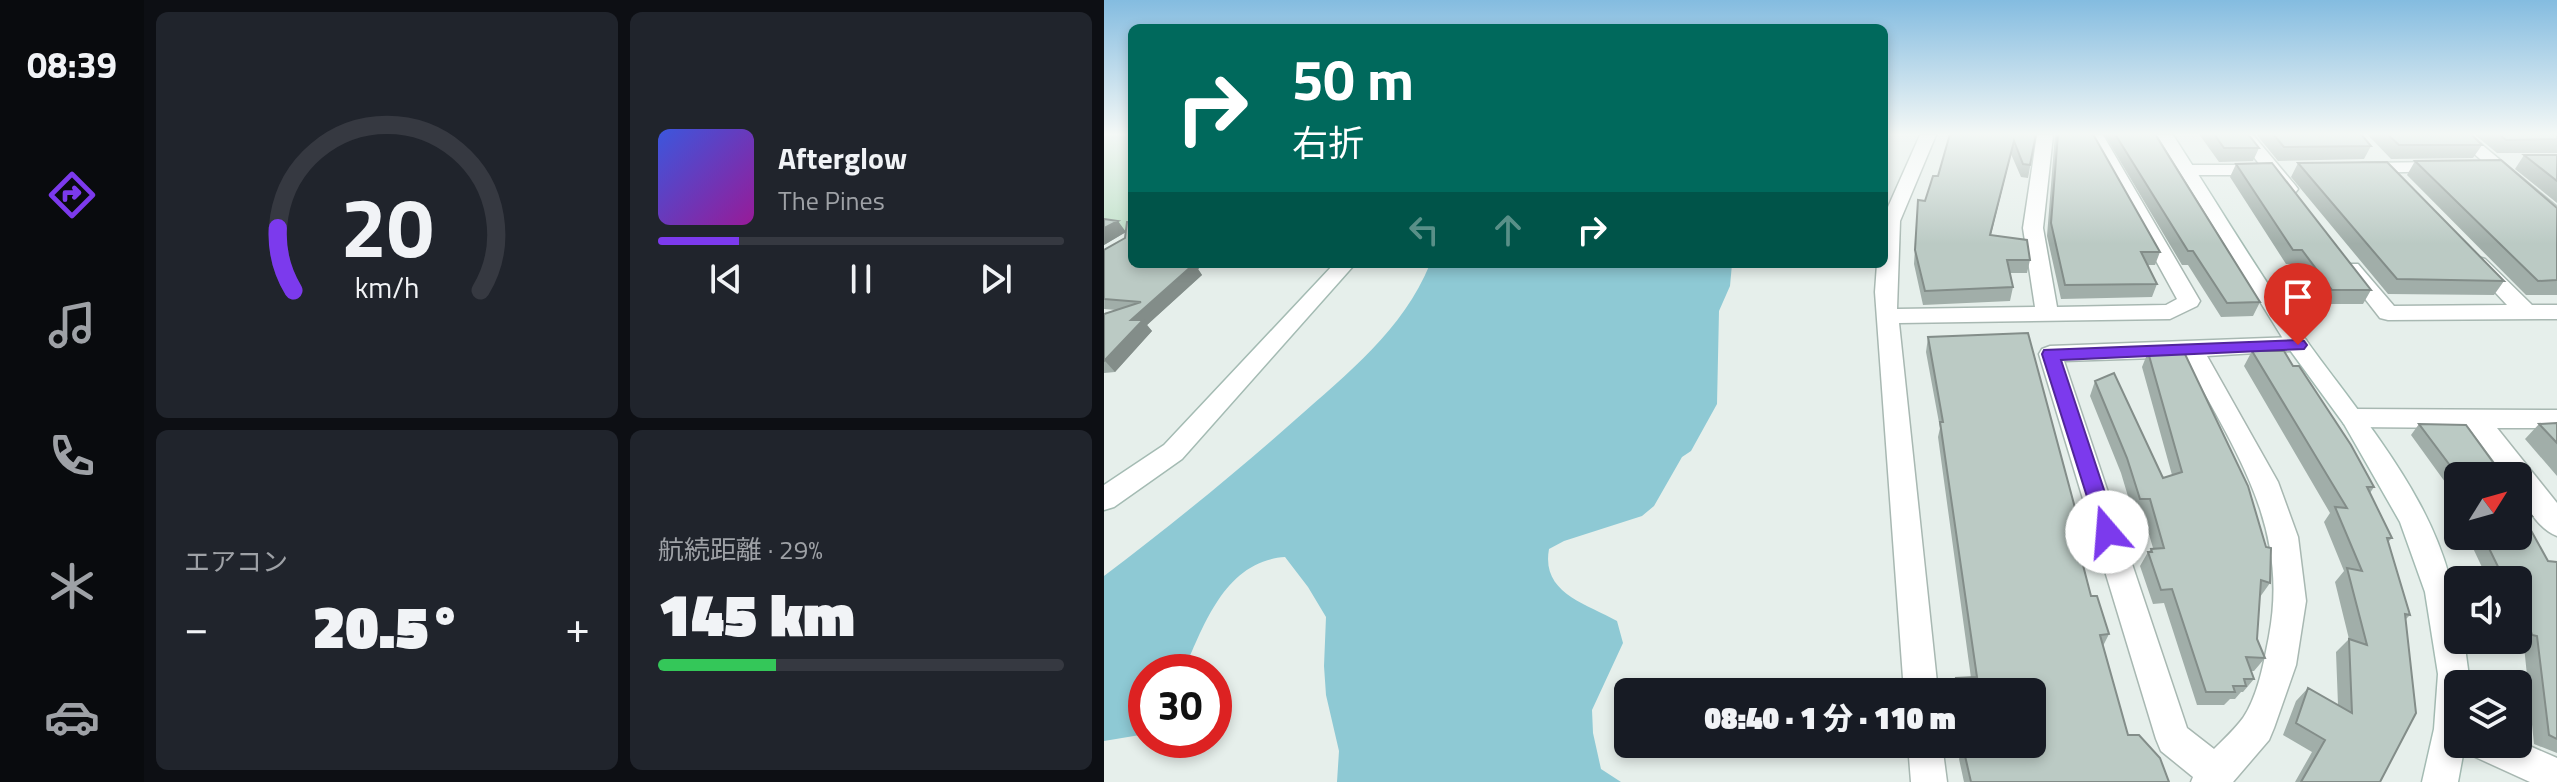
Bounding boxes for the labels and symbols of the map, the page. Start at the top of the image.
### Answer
pin [2264,263,2332,345]
north arrow [2444,462,2532,550]
position arrow [2065,490,2149,574]
speed limit sign: 30 [1128,654,1232,758]

